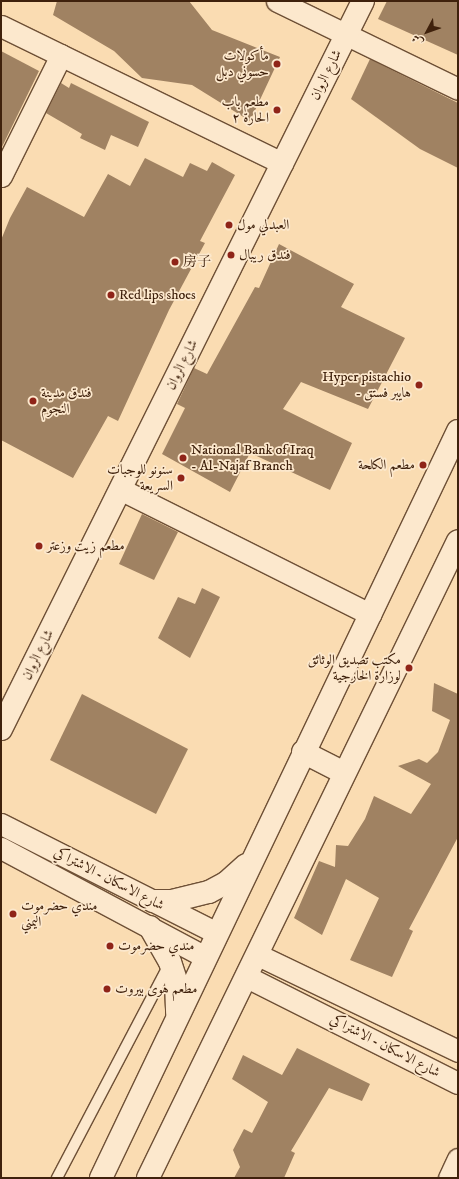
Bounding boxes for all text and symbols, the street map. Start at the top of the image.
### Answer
north arrow [407,12,447,52]
text: ش [409,31,427,49]
street label: شارع الروان [307,47,345,103]
place label: مأكولات حسوني دبل [216,48,269,80]
marker: مأكولات حسوني دبل [272,59,282,69]
place label: مطعم باب الحارة ٢ [222,94,269,126]
marker: مطعم باب الحارة ٢ [272,105,282,115]
place label: العبدلي مول [237,217,289,233]
marker: العبدلي مول [224,220,234,230]
place label: فندق ريبال [239,247,291,263]
marker: فندق ريبال [226,250,236,260]
place label: 房子 [183,254,211,270]
marker: 房子 [170,257,180,267]
place label: Red lips shoes [119,287,196,303]
marker: Red lips shoes [106,290,116,300]
street label: شارع الروان [163,337,201,393]
place label: Hyper pistachio - هايبر فستق [322,369,411,402]
marker: Hyper pistachio - هايبر فستق [414,380,424,390]
place label: فندق مدينة النجوم [41,385,92,418]
marker: فندق مدينة النجوم [28,396,38,406]
place label: National Bank of Iraq - Al-Najaf Branch [191,442,314,474]
marker: National Bank of Iraq - Al-Najaf Branch [178,453,188,463]
place label: مطعم الكلحة [358,457,415,473]
marker: مطعم الكلحة [418,460,428,470]
place label: سنونو للوجبات السريعة [107,462,173,494]
marker: سنونو للوجبات السريعة [176,473,186,483]
place label: مطعم زيت وزعتر [47,538,125,554]
marker: مطعم زيت وزعتر [34,541,44,551]
street label: شارع الروان [19,627,57,683]
place label: مكتب تصديق الوثائق لوزارة الخارجية [308,652,401,684]
marker: مكتب تصديق الوثائق لوزارة الخارجية [404,663,414,673]
street label: شارع الاسكان - الاشتراكي [51,844,167,914]
place label: مندي حضرموت اليمني [21,898,97,930]
marker: مندي حضرموت اليمني [8,909,18,919]
place label: مندي حضرموت [118,938,194,954]
marker: مندي حضرموت [105,941,115,951]
place label: مطعم هوى بيروت [115,981,197,997]
marker: مطعم هوى بيروت [102,984,112,994]
street label: شارع الاسكان - الاشتراكي [327,1011,443,1081]

